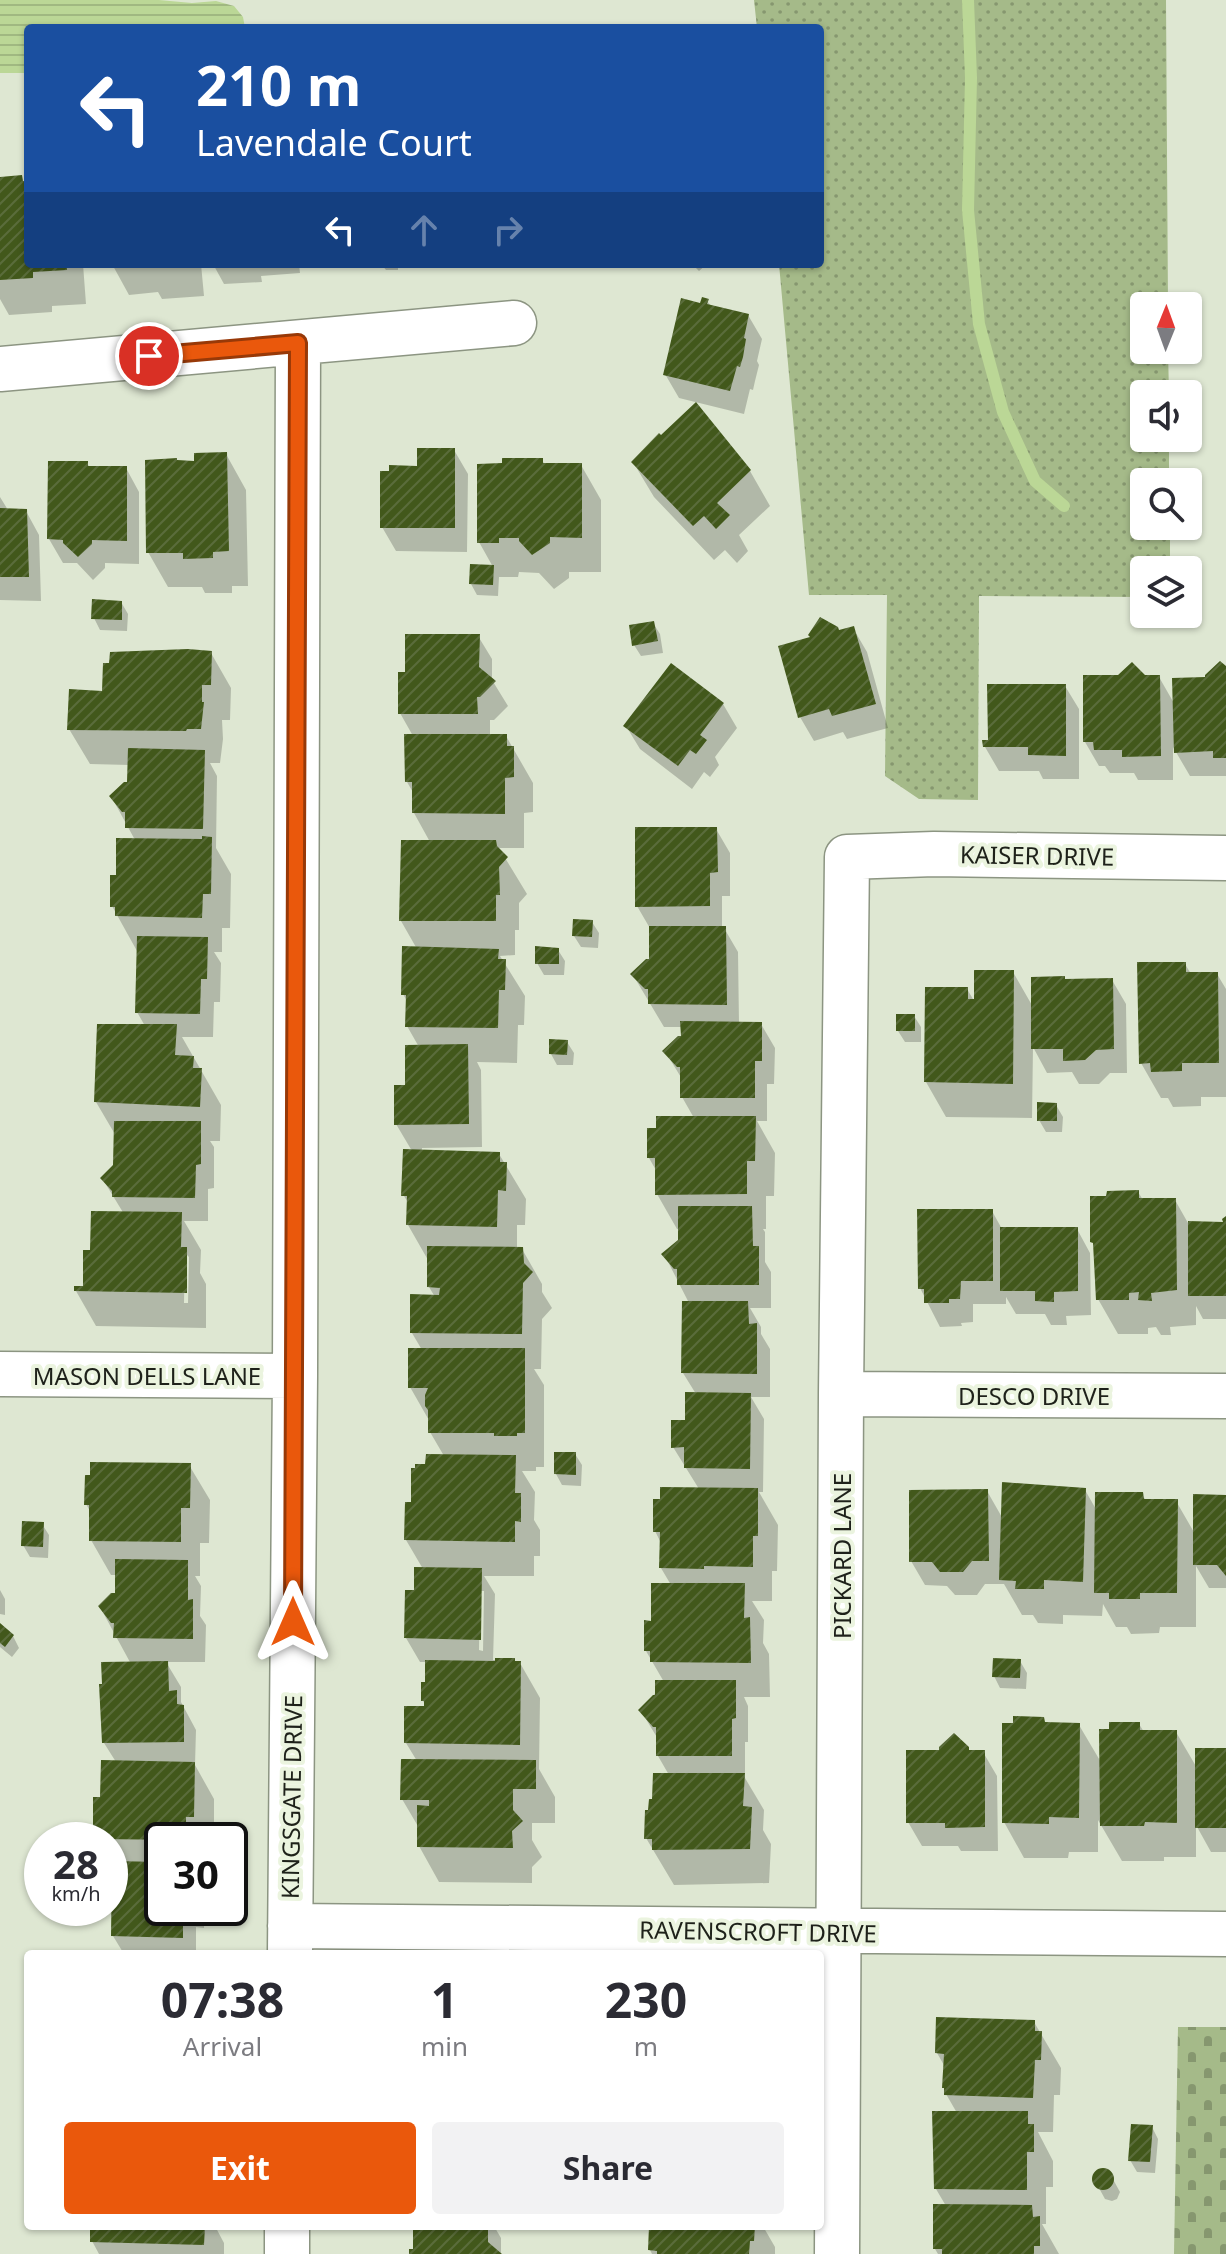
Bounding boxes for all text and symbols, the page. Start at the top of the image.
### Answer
text: 210 m [196,46,361,122]
icon: left [64,56,168,160]
text: Lavendale Court [196,118,472,167]
icon: left [318,208,362,252]
icon: ahead [402,208,446,252]
icon: right [486,208,530,252]
north arrow [1130,292,1202,364]
map controls [1130,292,1202,628]
pin [115,322,183,390]
icon: arrive [127,334,171,378]
button: sound [1130,380,1202,452]
button: search [1130,468,1202,540]
button: layers [1130,556,1202,628]
street label: KAISER DRIVE [960,837,1114,873]
street label: MASON DELLS LANE [33,1359,261,1392]
street label: DESCO DRIVE [958,1379,1110,1412]
street label: PICKARD LANE [825,1473,858,1639]
position arrow [251,1580,335,1664]
street label: KINGSGATE DRIVE [273,1695,309,1899]
speed limit sign: 30 [144,1822,248,1926]
text: 28 [53,1836,99,1891]
text: km/h [51,1880,101,1907]
street label: RAVENSCROFT DRIVE [639,1912,877,1950]
text: 07:38 [161,1967,284,2032]
text: 1 [431,1967,458,2032]
text: 230 [605,1967,687,2032]
text: Arrival [183,2028,262,2064]
text: min [421,2028,468,2064]
text: m [634,2028,658,2064]
button: Exit [64,2122,416,2214]
button: Share [432,2122,784,2214]

